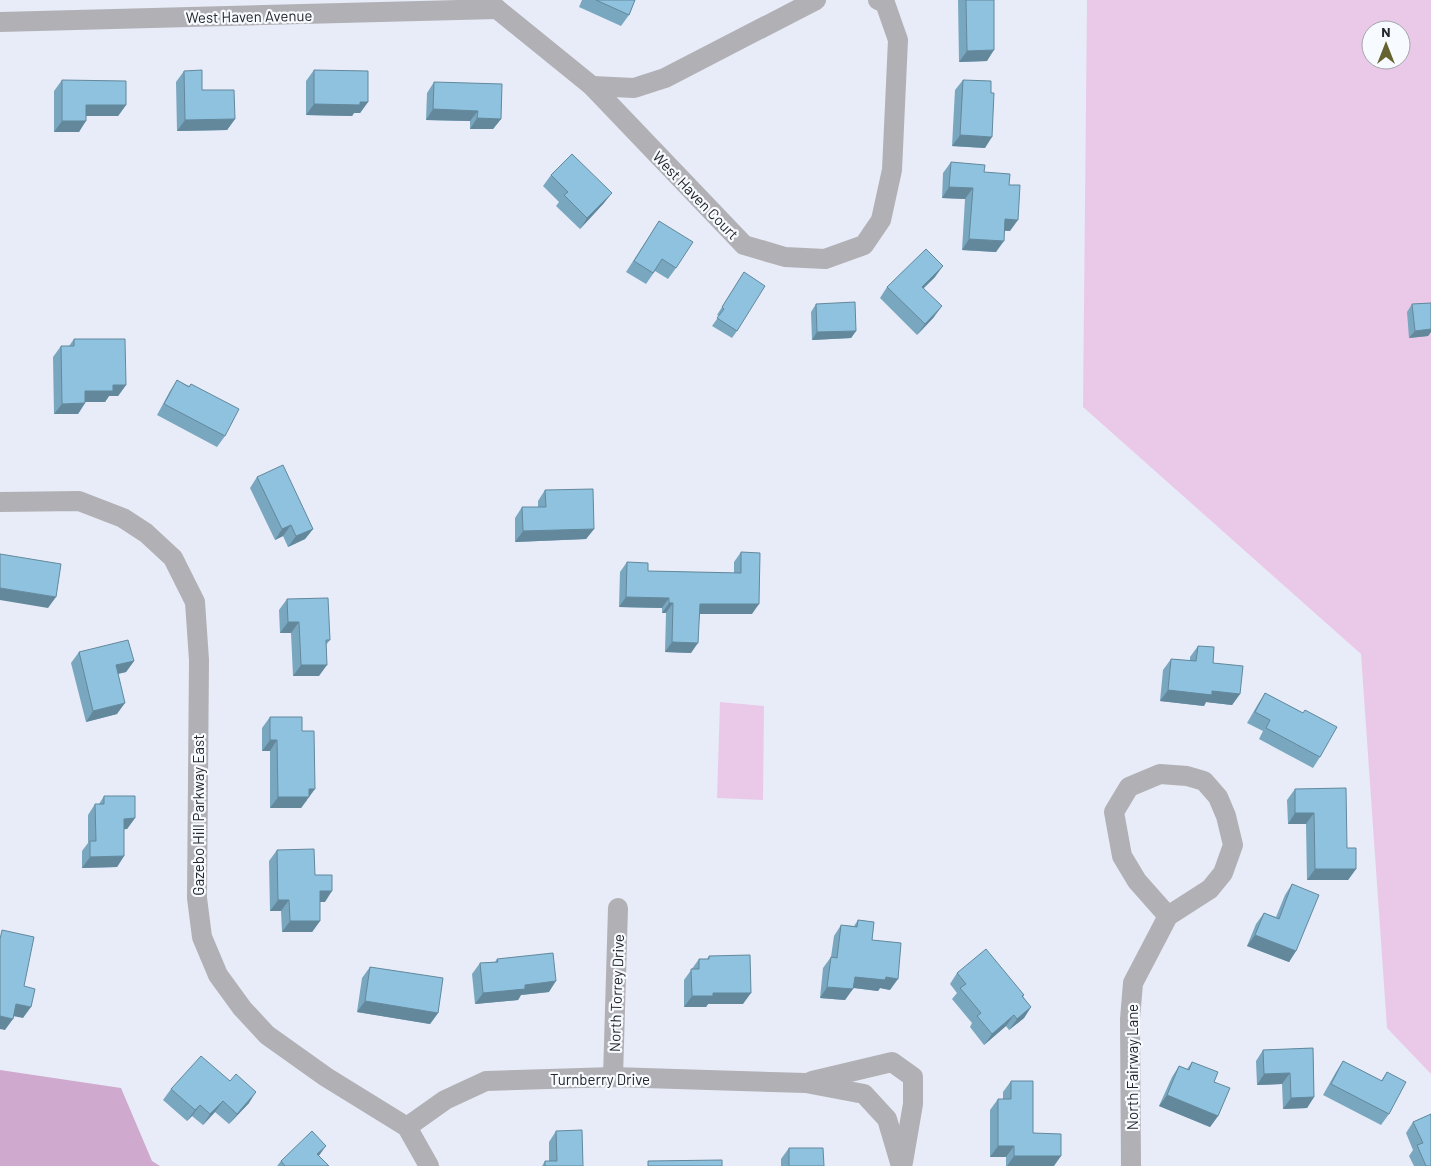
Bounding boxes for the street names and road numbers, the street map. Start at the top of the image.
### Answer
street label: West Haven Avenue [185,6,313,26]
street label: West Haven Court [649,147,743,243]
street label: Gazebo Hill Parkway East [189,734,207,896]
street label: North Torrey Drive [605,934,627,1052]
street label: North Fairway Lane [1123,1004,1141,1130]
street label: Turnberry Drive [550,1070,650,1088]

